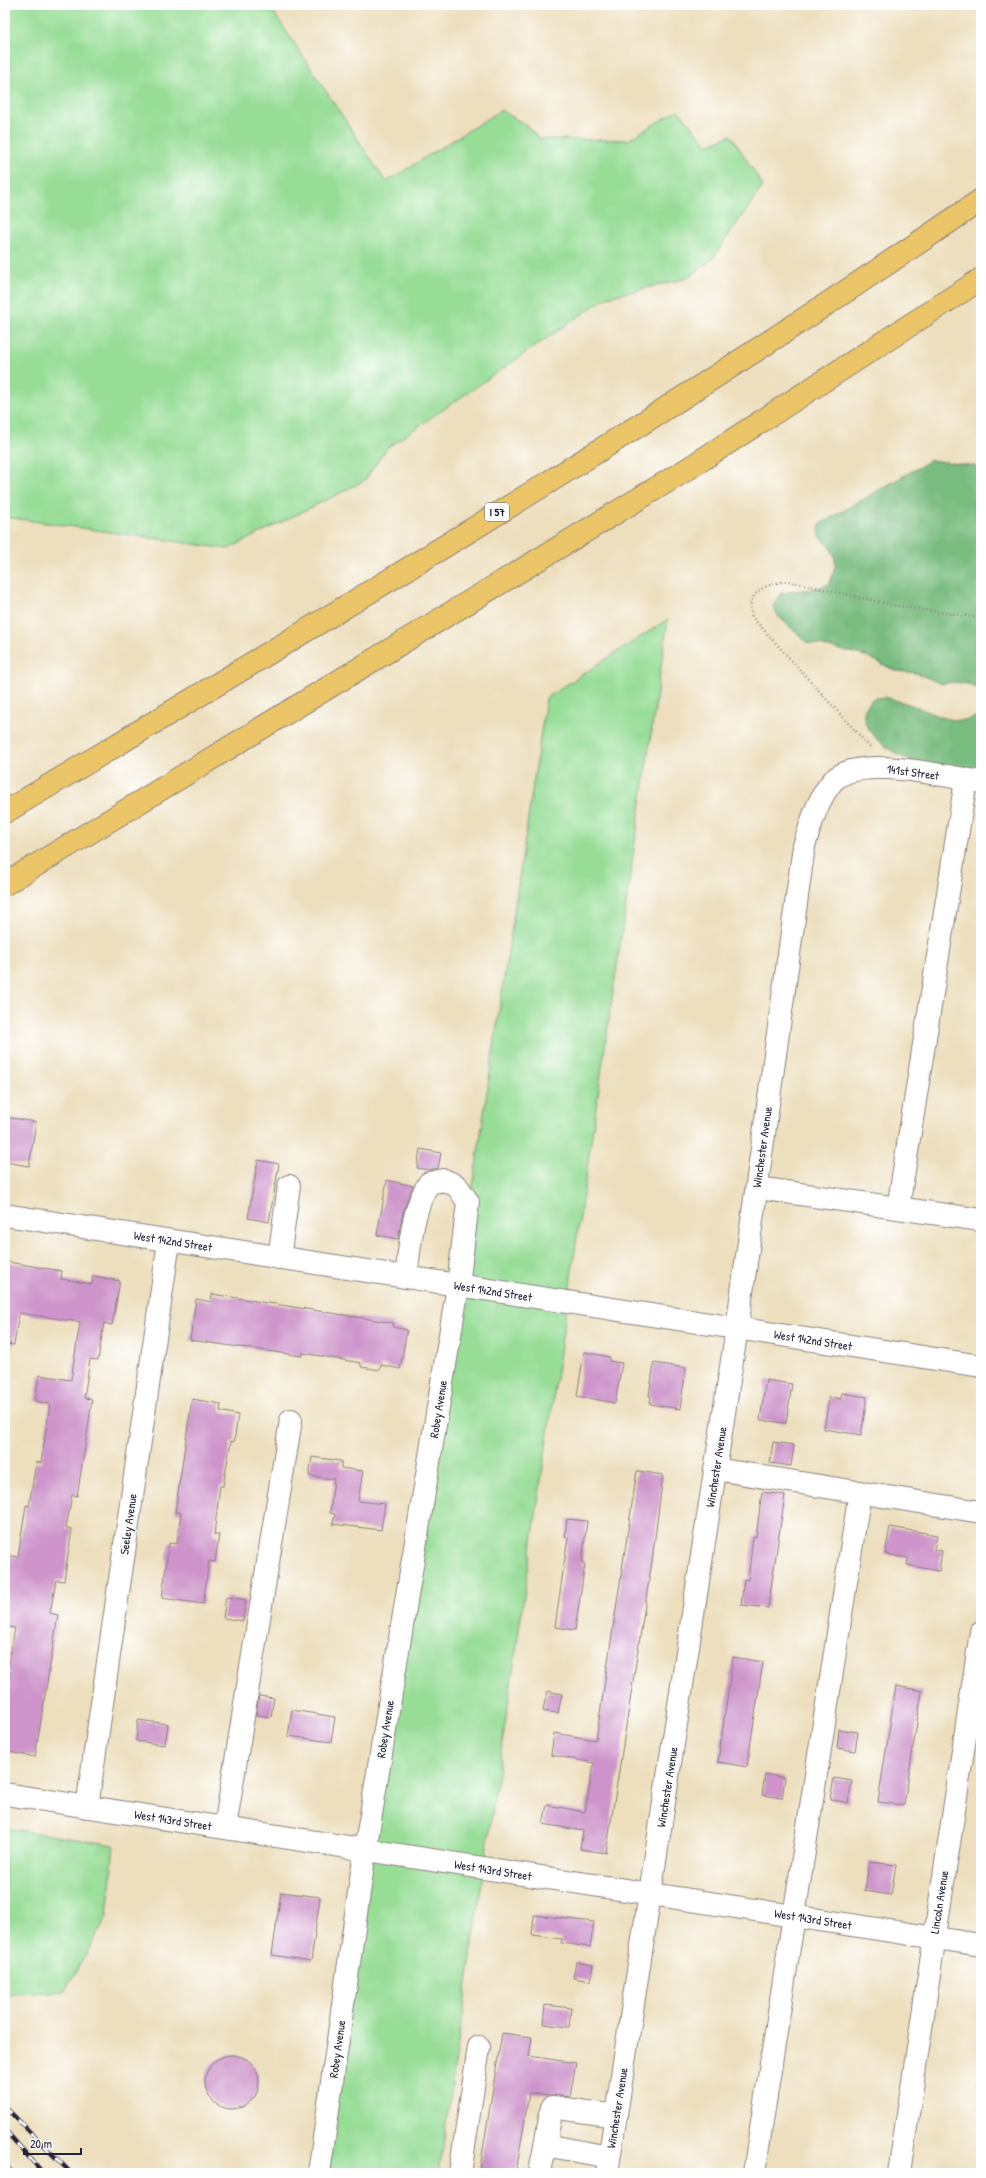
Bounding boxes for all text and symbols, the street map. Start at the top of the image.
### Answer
road number: I 57 [485,503,509,521]
street label: 141st Street [886,760,941,784]
street label: Winchester Avenue [748,1105,776,1188]
street label: West 142nd Street [133,1226,214,1256]
street label: West 142nd Street [453,1276,534,1306]
street label: West 142nd Street [773,1325,854,1355]
street label: Robey Avenue [425,1379,451,1439]
street label: Winchester Avenue [701,1425,731,1508]
street label: Seeley Avenue [115,1492,141,1556]
street label: Robey Avenue [372,1699,398,1759]
street label: Winchester Avenue [652,1745,682,1828]
street label: West 143rd Street [133,1806,214,1835]
street label: West 143rd Street [453,1856,534,1885]
street label: Lincoln Avenue [926,1869,952,1935]
street label: West 143rd Street [773,1905,854,1934]
street label: Robey Avenue [325,2019,350,2079]
street label: Winchester Avenue [602,2066,632,2149]
scale bar [24,2130,81,2156]
text: 20 m [30,2135,52,2152]

